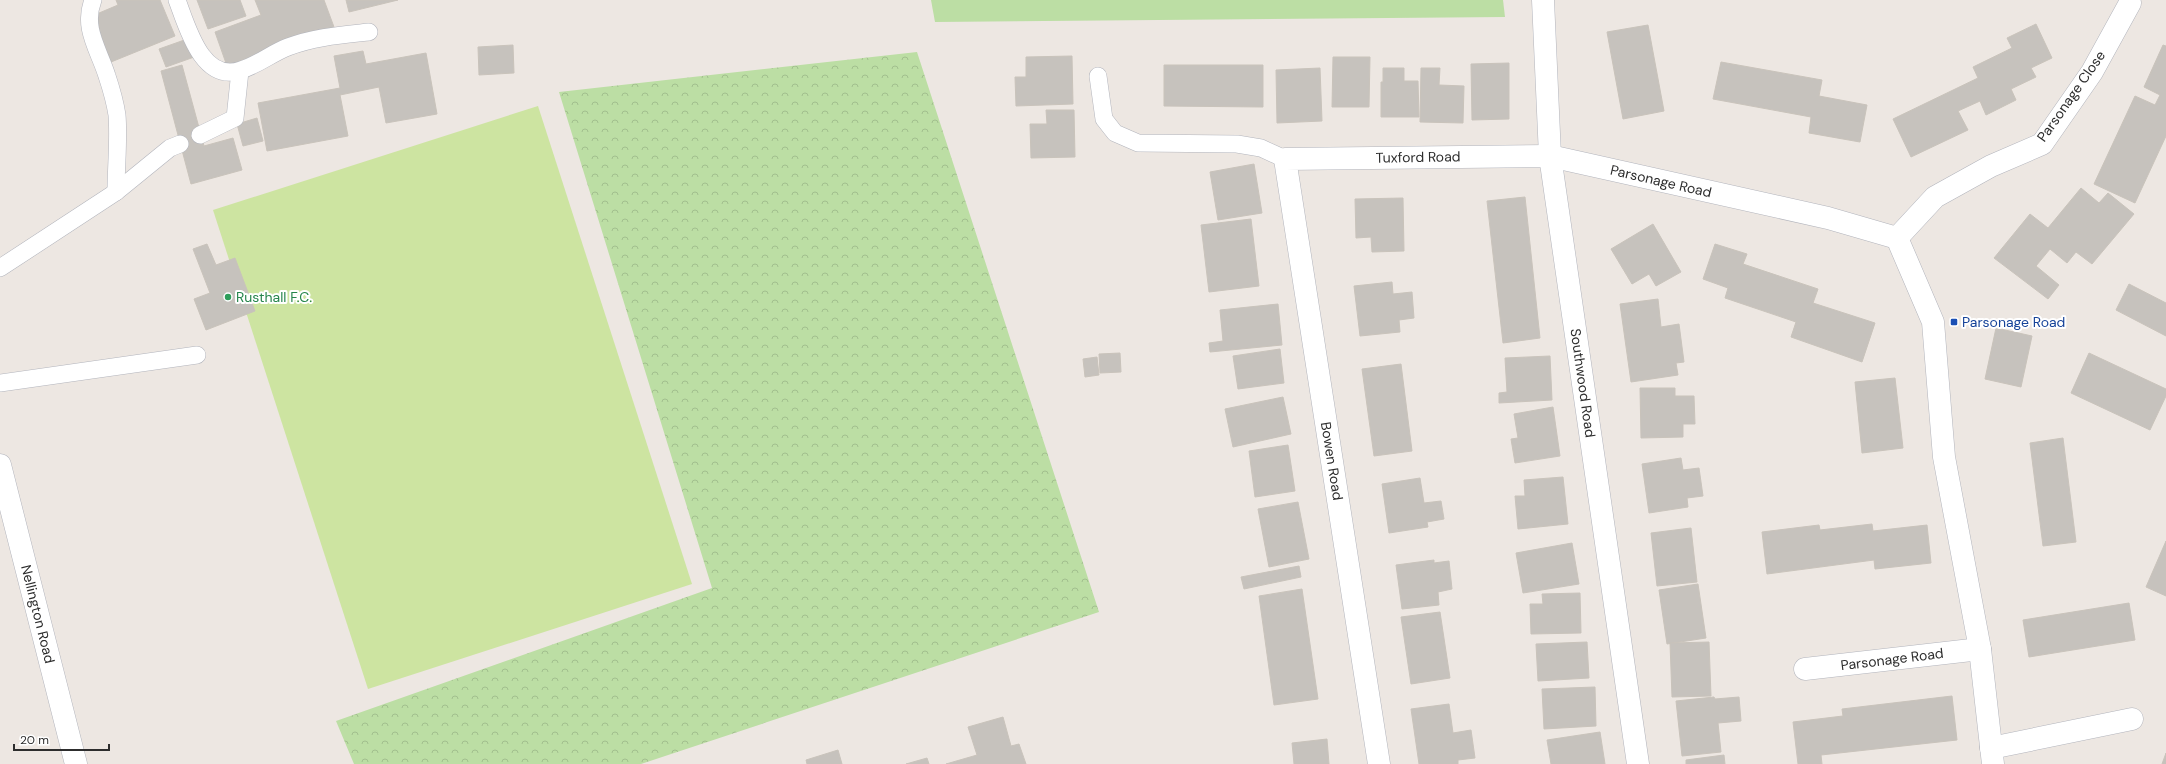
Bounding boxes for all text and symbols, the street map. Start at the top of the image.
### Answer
street label: Parsonage Close [2033,47,2109,145]
street label: Tuxford Road [1375,147,1461,167]
street label: Parsonage Road [1609,161,1713,201]
place label: Rusthall F.C. [236,288,312,306]
marker: Rusthall F.C. [223,292,233,302]
place label: Parsonage Road [1962,313,2065,331]
marker: Parsonage Road [1949,317,1959,327]
street label: Southwood Road [1566,327,1600,439]
street label: Bowen Road [1317,420,1347,502]
street label: Nellington Road [17,563,59,665]
street label: Parsonage Road [1840,644,1944,674]
scale bar [14,726,109,752]
text: 20 m [20,732,49,748]

